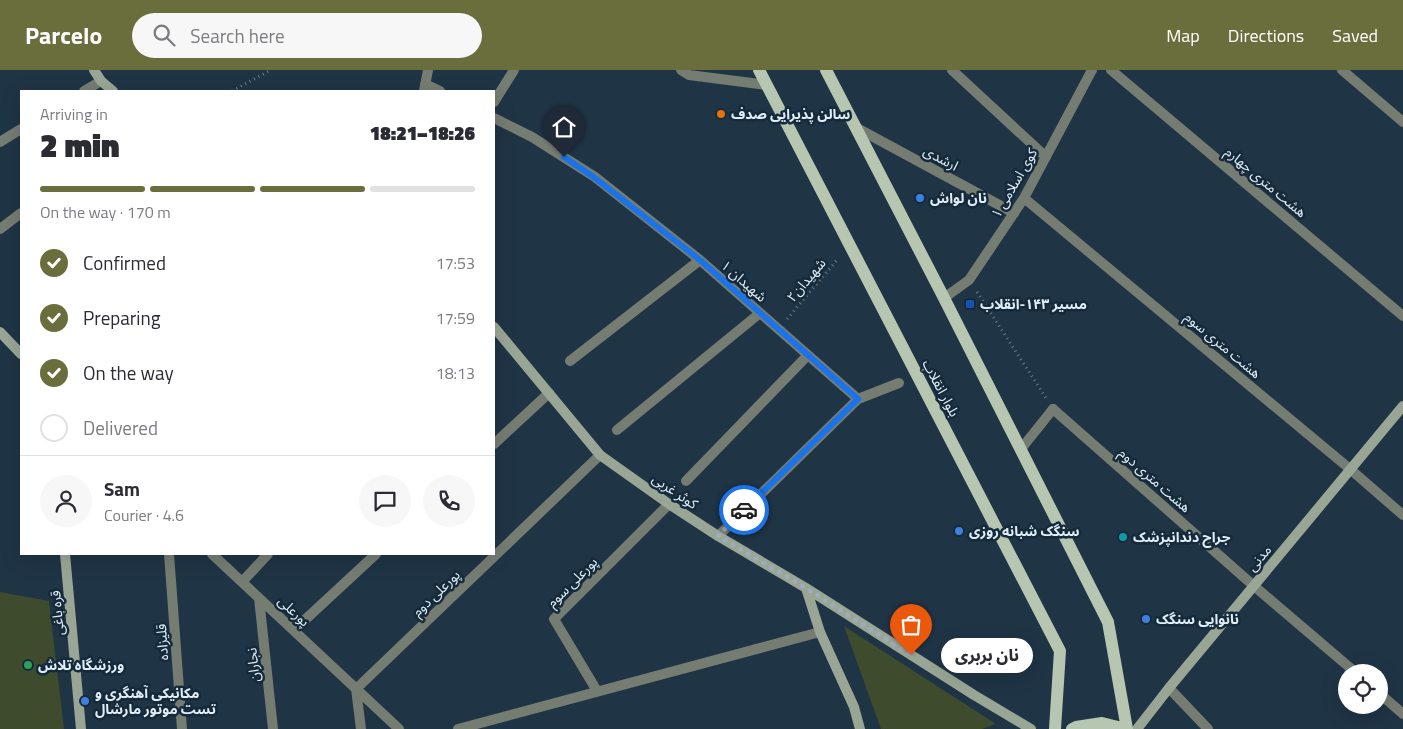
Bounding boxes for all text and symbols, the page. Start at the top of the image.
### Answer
search box [132,13,482,58]
text: Parcelo [25,17,102,53]
icon: search [150,21,178,49]
text: Search here [190,21,285,50]
text: Map [1166,22,1200,49]
text: Directions [1228,22,1304,49]
text: Saved [1332,22,1378,49]
text: Arriving in [40,102,108,126]
place label: سالن پذیرایی صدف [731,103,850,124]
pin [543,106,585,157]
marker: سالن پذیرایی صدف [715,108,727,120]
icon: home [550,113,578,141]
text: 18:21–18:26 [370,118,475,147]
text: 2 min [40,121,120,169]
street label: ارشدی [920,140,963,176]
street label: هشت متری چهارم [1220,141,1312,223]
street label: کوی اسلامی ۱ [985,144,1042,222]
place label: نان لواش [930,187,987,208]
marker: نان لواش [914,192,926,204]
text: On the way · 170 m [40,200,171,224]
text: Confirmed [83,248,166,277]
icon: check [40,249,68,277]
text: 17:53 [436,251,475,275]
street label: شهیدان۲ [781,253,830,306]
street label: شهیدان ۱ [717,255,772,307]
place label: مسیر ۱۴۳-انقلاب [980,293,1087,314]
marker: مسیر ۱۴۳-انقلاب [964,298,976,310]
text: Preparing [83,303,160,332]
icon: check [40,304,68,332]
text: 17:59 [436,306,475,330]
street label: هشت متری سوم [1180,306,1266,384]
street label: بلوار انقلاب [918,355,965,420]
text: On the way [83,358,174,387]
icon: check [40,359,68,387]
text: 18:13 [436,361,475,385]
text: Delivered [83,413,158,442]
street label: هشت متری دوم [1114,442,1196,518]
street label: کوثر غربی [648,468,703,514]
text: Sam [104,474,140,503]
button: person [40,475,92,527]
button: chat [359,475,411,527]
button: phone [423,475,475,527]
courier [719,485,769,535]
icon: car [730,496,758,524]
text: Courier · 4.6 [104,503,184,527]
place label: سنگک شبانه روزی [969,520,1080,541]
marker: سنگک شبانه روزی [953,525,965,537]
place label: جراح دندانپزشک [1133,526,1231,548]
marker: جراح دندانپزشک [1117,531,1129,543]
street label: مدنی [1241,540,1276,575]
street label: پورعلی سوم [541,551,603,613]
street label: پورعلی دوم [407,564,465,622]
street label: قره باغی [44,590,69,636]
street label: پورعلی [274,590,315,631]
pin [890,604,932,655]
place label: نانوایی سنگک [1156,608,1239,629]
icon: bag [897,611,925,639]
marker: نانوایی سنگک [1140,613,1152,625]
street label: قلیزاده [150,623,173,661]
callout: نان بربری [941,638,1034,672]
text: نان بربری [955,643,1019,667]
street label: نجاران [240,647,265,683]
place label: ورزشگاه تلاش [38,654,124,675]
marker: ورزشگاه تلاش [22,659,34,671]
map controls [1338,664,1388,714]
button: locate [1338,664,1388,714]
place label: مکانیکی آهنگری و تست موتور مارشال [95,682,216,719]
marker: مکانیکی آهنگری و تست موتور مارشال [79,695,91,707]

